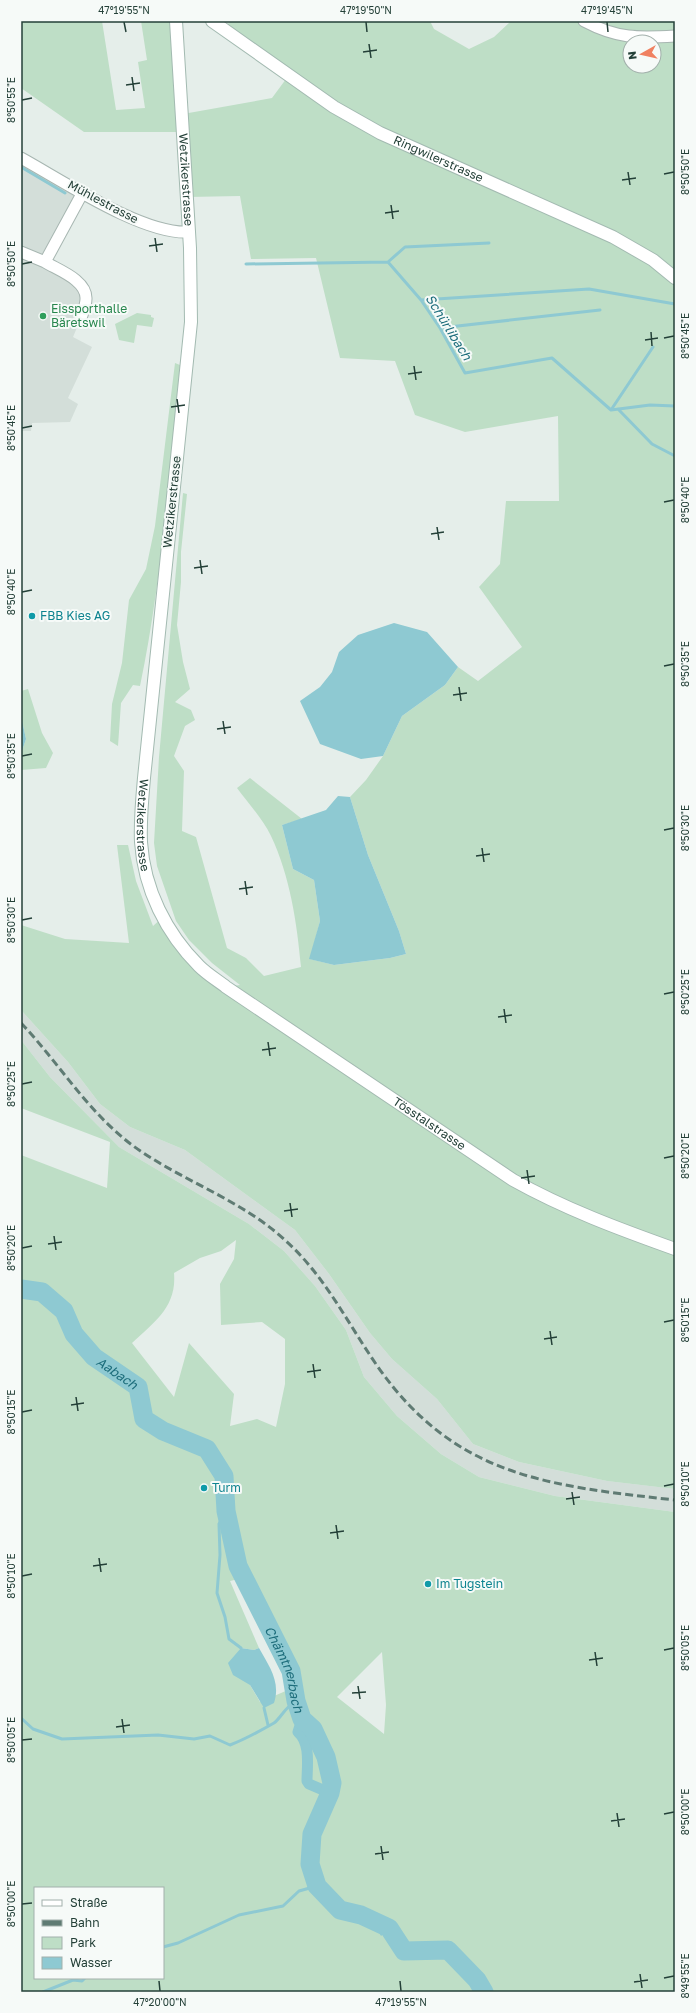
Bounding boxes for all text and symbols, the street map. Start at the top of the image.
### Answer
text: 47°19'55"N [98,4,150,16]
text: 47°19'50"N [340,4,392,16]
text: 47°19'45"N [581,4,633,16]
north arrow [622,34,662,74]
text: N [625,50,639,61]
text: 8°50'55"E [5,77,17,123]
street label: Ringwilerstrasse [391,132,486,185]
street label: Wetzikerstrasse [176,133,197,227]
text: 8°50'50"E [679,149,691,195]
street label: Mühlestrasse [65,177,141,226]
text: 8°50'50"E [5,241,17,287]
water label: Schürlibach [423,291,476,364]
place label: Eissporthalle Bäretswil [51,301,127,330]
marker: Eissporthalle Bäretswil [38,311,48,321]
text: 8°50'45"E [679,313,691,359]
text: 8°50'45"E [5,405,17,451]
street label: Wetzikerstrasse [159,455,184,549]
text: 8°50'40"E [679,477,691,523]
text: 8°50'40"E [5,569,17,615]
place label: FBB Kies AG [40,608,110,623]
marker: FBB Kies AG [27,611,37,621]
text: 8°50'35"E [679,641,691,687]
text: 8°50'35"E [5,733,17,779]
street label: Wetzikerstrasse [134,778,153,873]
text: 8°50'30"E [679,805,691,851]
text: 8°50'30"E [5,897,17,943]
text: 8°50'25"E [679,969,691,1015]
text: 8°50'25"E [5,1061,17,1107]
street label: Tösstalstrasse [390,1094,469,1153]
text: 8°50'20"E [679,1133,691,1179]
text: 8°50'20"E [5,1225,17,1271]
text: 8°50'15"E [679,1298,691,1342]
water label: Aabach [94,1353,142,1393]
text: 8°50'15"E [5,1390,17,1434]
text: 8°50'10"E [679,1461,691,1507]
place label: Turm [212,1480,241,1495]
marker: Turm [199,1483,209,1493]
text: 8°50'10"E [5,1553,17,1599]
place label: Im Tugstein [436,1576,503,1591]
marker: Im Tugstein [423,1579,433,1589]
water label: Chämtnerbach [262,1623,308,1716]
text: 8°50'05"E [679,1625,691,1671]
text: 8°50'05"E [5,1717,17,1763]
text: 8°50'00"E [679,1789,691,1835]
text: 8°50'00"E [5,1881,17,1927]
legend [34,1887,164,1979]
text: Straße [70,1895,108,1910]
text: Bahn [70,1915,100,1930]
text: Park [70,1935,96,1950]
text: 8°49'55"E [679,1953,691,1999]
text: Wasser [70,1955,113,1970]
text: 47°20'00"N [133,1996,187,2008]
text: 47°19'55"N [375,1996,427,2008]

